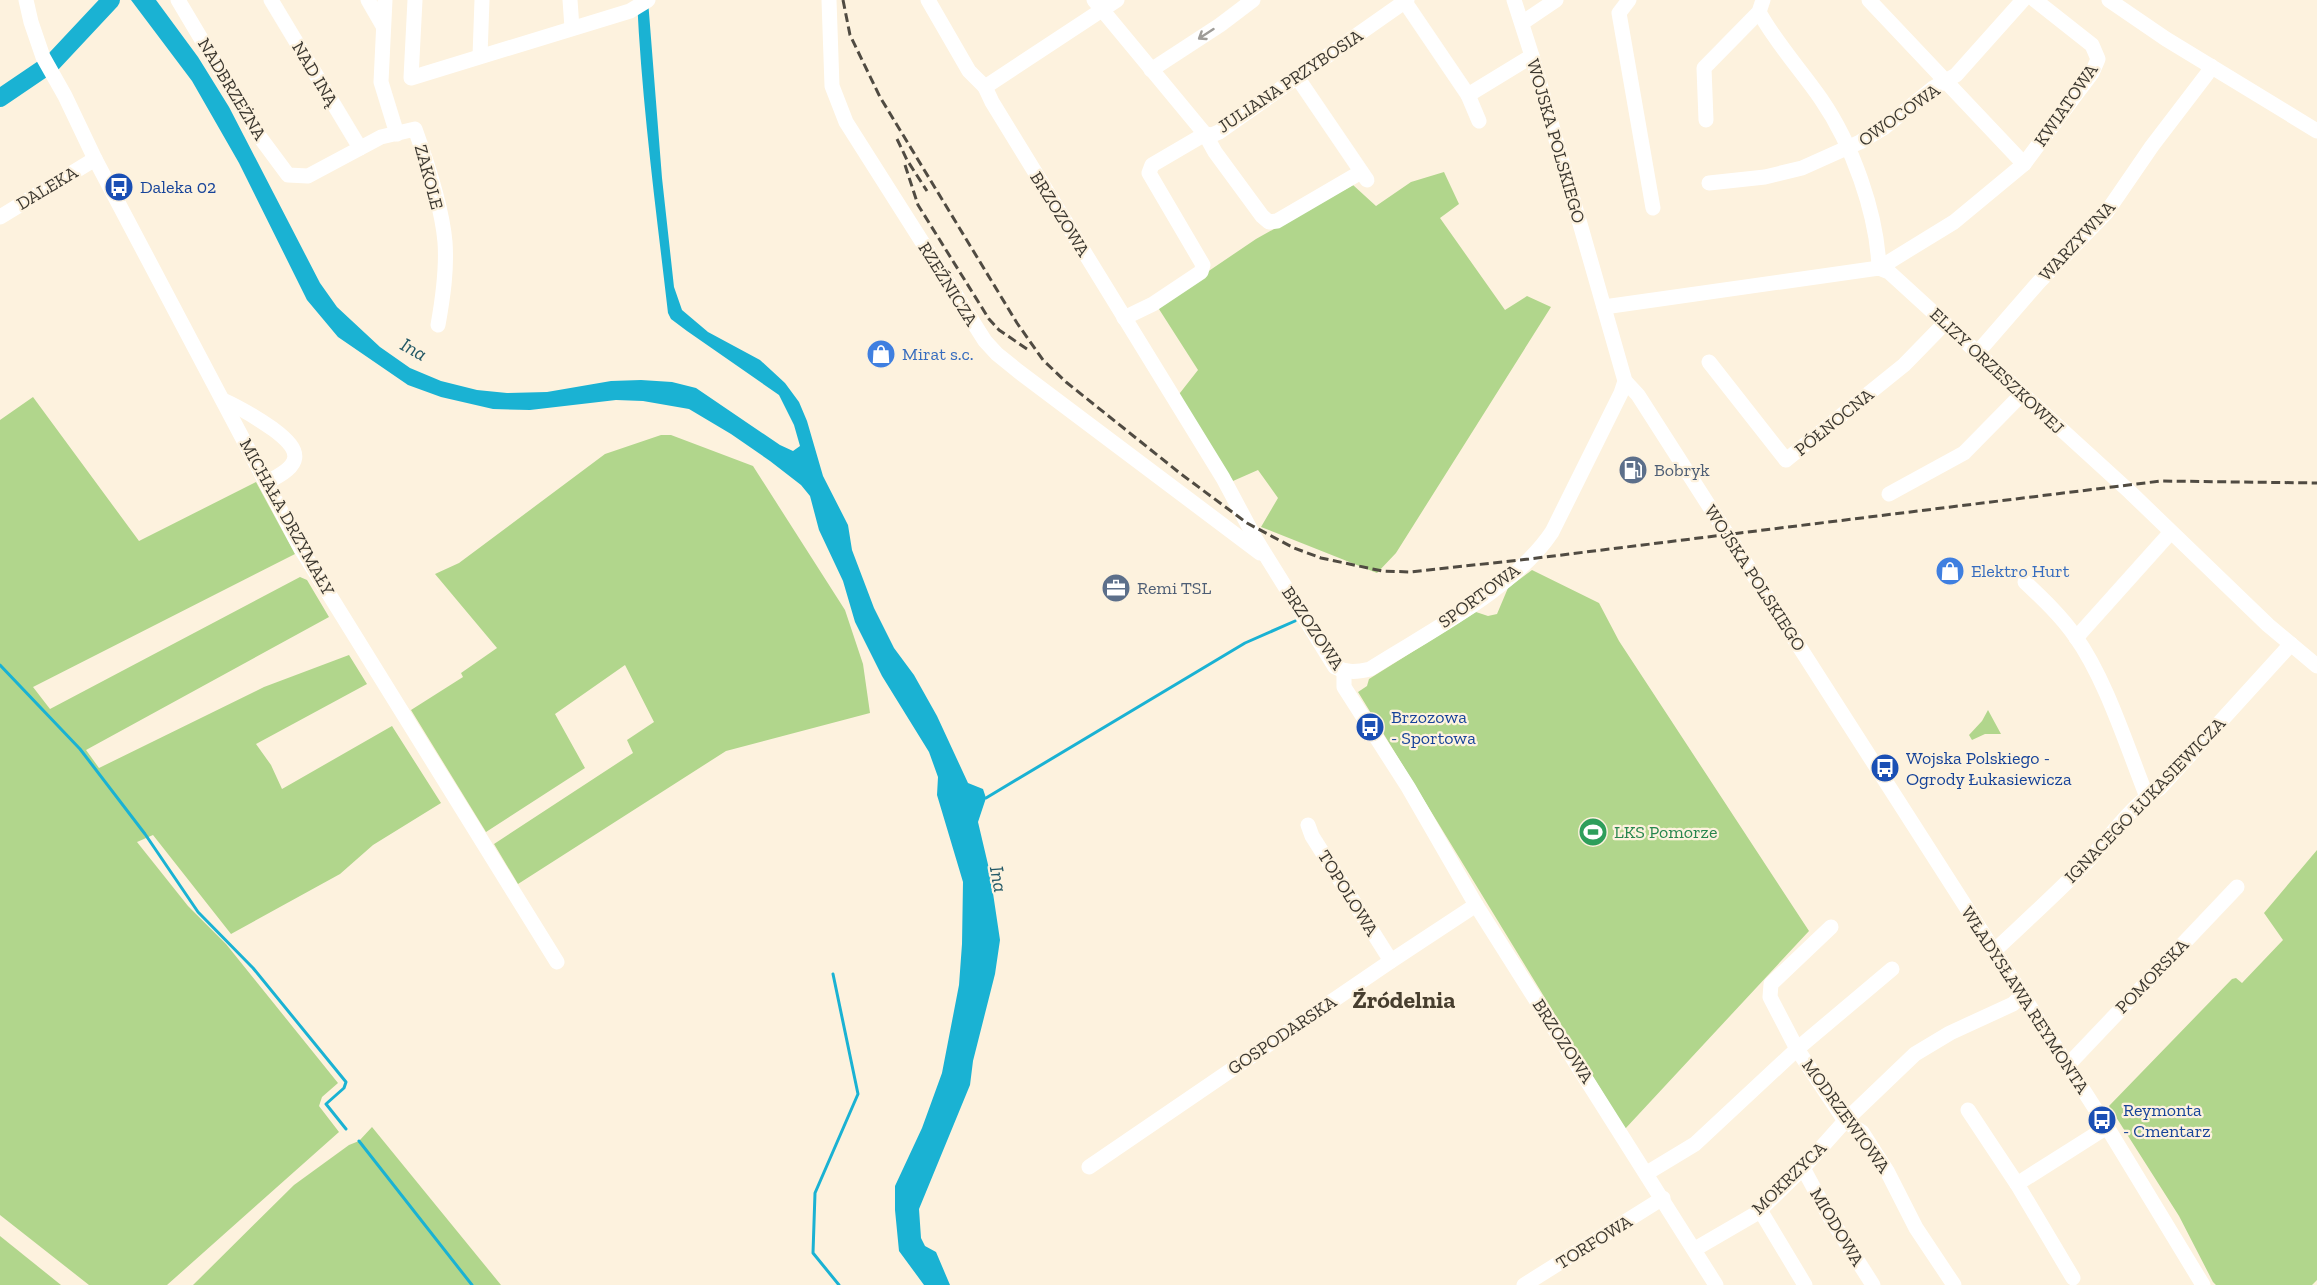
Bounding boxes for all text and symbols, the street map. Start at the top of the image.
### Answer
street label: JULIANA PRZYBOSIA [1213,24,1367,138]
one-way arrow [1198,28,1214,40]
street label: NADBRZEŻNA [193,34,271,144]
street label: NAD INĄ [287,38,343,111]
street label: WOJSKA POLSKIEGO [1522,56,1590,226]
street label: KWIATOWA [2029,59,2103,151]
street label: OWOCOWA [1854,79,1944,151]
street label: ZAKOLE [410,142,448,212]
street label: DALEKA [12,161,82,215]
street label: BRZOZOWA [1025,168,1095,261]
bus stop icon: Daleka 02 [103,171,135,203]
place label: Daleka 02 [140,176,216,198]
street label: WARZYWNA [2034,196,2120,286]
street label: RZEŹNICZA [913,238,983,330]
street label: ELIZY ORZESZKOWEJ [1925,303,2069,439]
water label: Ina [397,332,431,366]
shop icon: Mirat s.c. [865,338,897,370]
place label: Mirat s.c. [902,343,974,365]
street label: PÓŁNOCNA [1790,383,1878,461]
street label: MICHAŁA DRZYMAŁY [235,435,339,599]
fuel station icon: Bobryk [1617,454,1649,486]
place label: Bobryk [1654,459,1710,481]
street label: WOJSKA POLSKIEGO [1700,501,1810,655]
shop icon: Elektro Hurt [1934,555,1966,587]
street label: SPORTOWA [1434,559,1524,633]
place label: Elektro Hurt [1971,560,2070,582]
office icon: Remi TSL [1100,572,1132,604]
place label: Remi TSL [1137,577,1211,599]
street label: BRZOZOWA [1277,582,1349,674]
place label: Brzozowa - Sportowa [1391,706,1476,749]
bus stop icon: Brzozowa - Sportowa [1354,711,1386,743]
street label: IGNACEGO ŁUKASIEWICZA [2060,712,2230,887]
place label: Wojska Polskiego - Ogrody Łukasiewicza [1906,747,2072,790]
bus stop icon: Wojska Polskiego - Ogrody Łukasiewicza [1869,752,1901,784]
sports icon: LKS Pomorze [1577,816,1609,848]
place label: LKS Pomorze [1614,821,1717,843]
street label: TOPOLOWA [1313,846,1383,940]
water label: Ina [985,864,1013,894]
street label: WŁADYSŁAWA REYMONTA [1956,902,2094,1098]
street label: POMORSKA [2111,934,2193,1018]
district label: Źródelnia [1353,985,1455,1014]
street label: GOSPODARSKA [1224,990,1341,1079]
street label: BRZOZOWA [1528,995,1598,1087]
street label: MODRZEWIOWA [1797,1055,1895,1178]
place label: Reymonta - Cmentarz [2123,1099,2211,1142]
bus stop icon: Reymonta - Cmentarz [2086,1104,2118,1136]
street label: MOKRZYCA [1747,1137,1831,1219]
street label: MIODOWA [1805,1184,1869,1270]
street label: TORFOWA [1552,1210,1636,1274]

